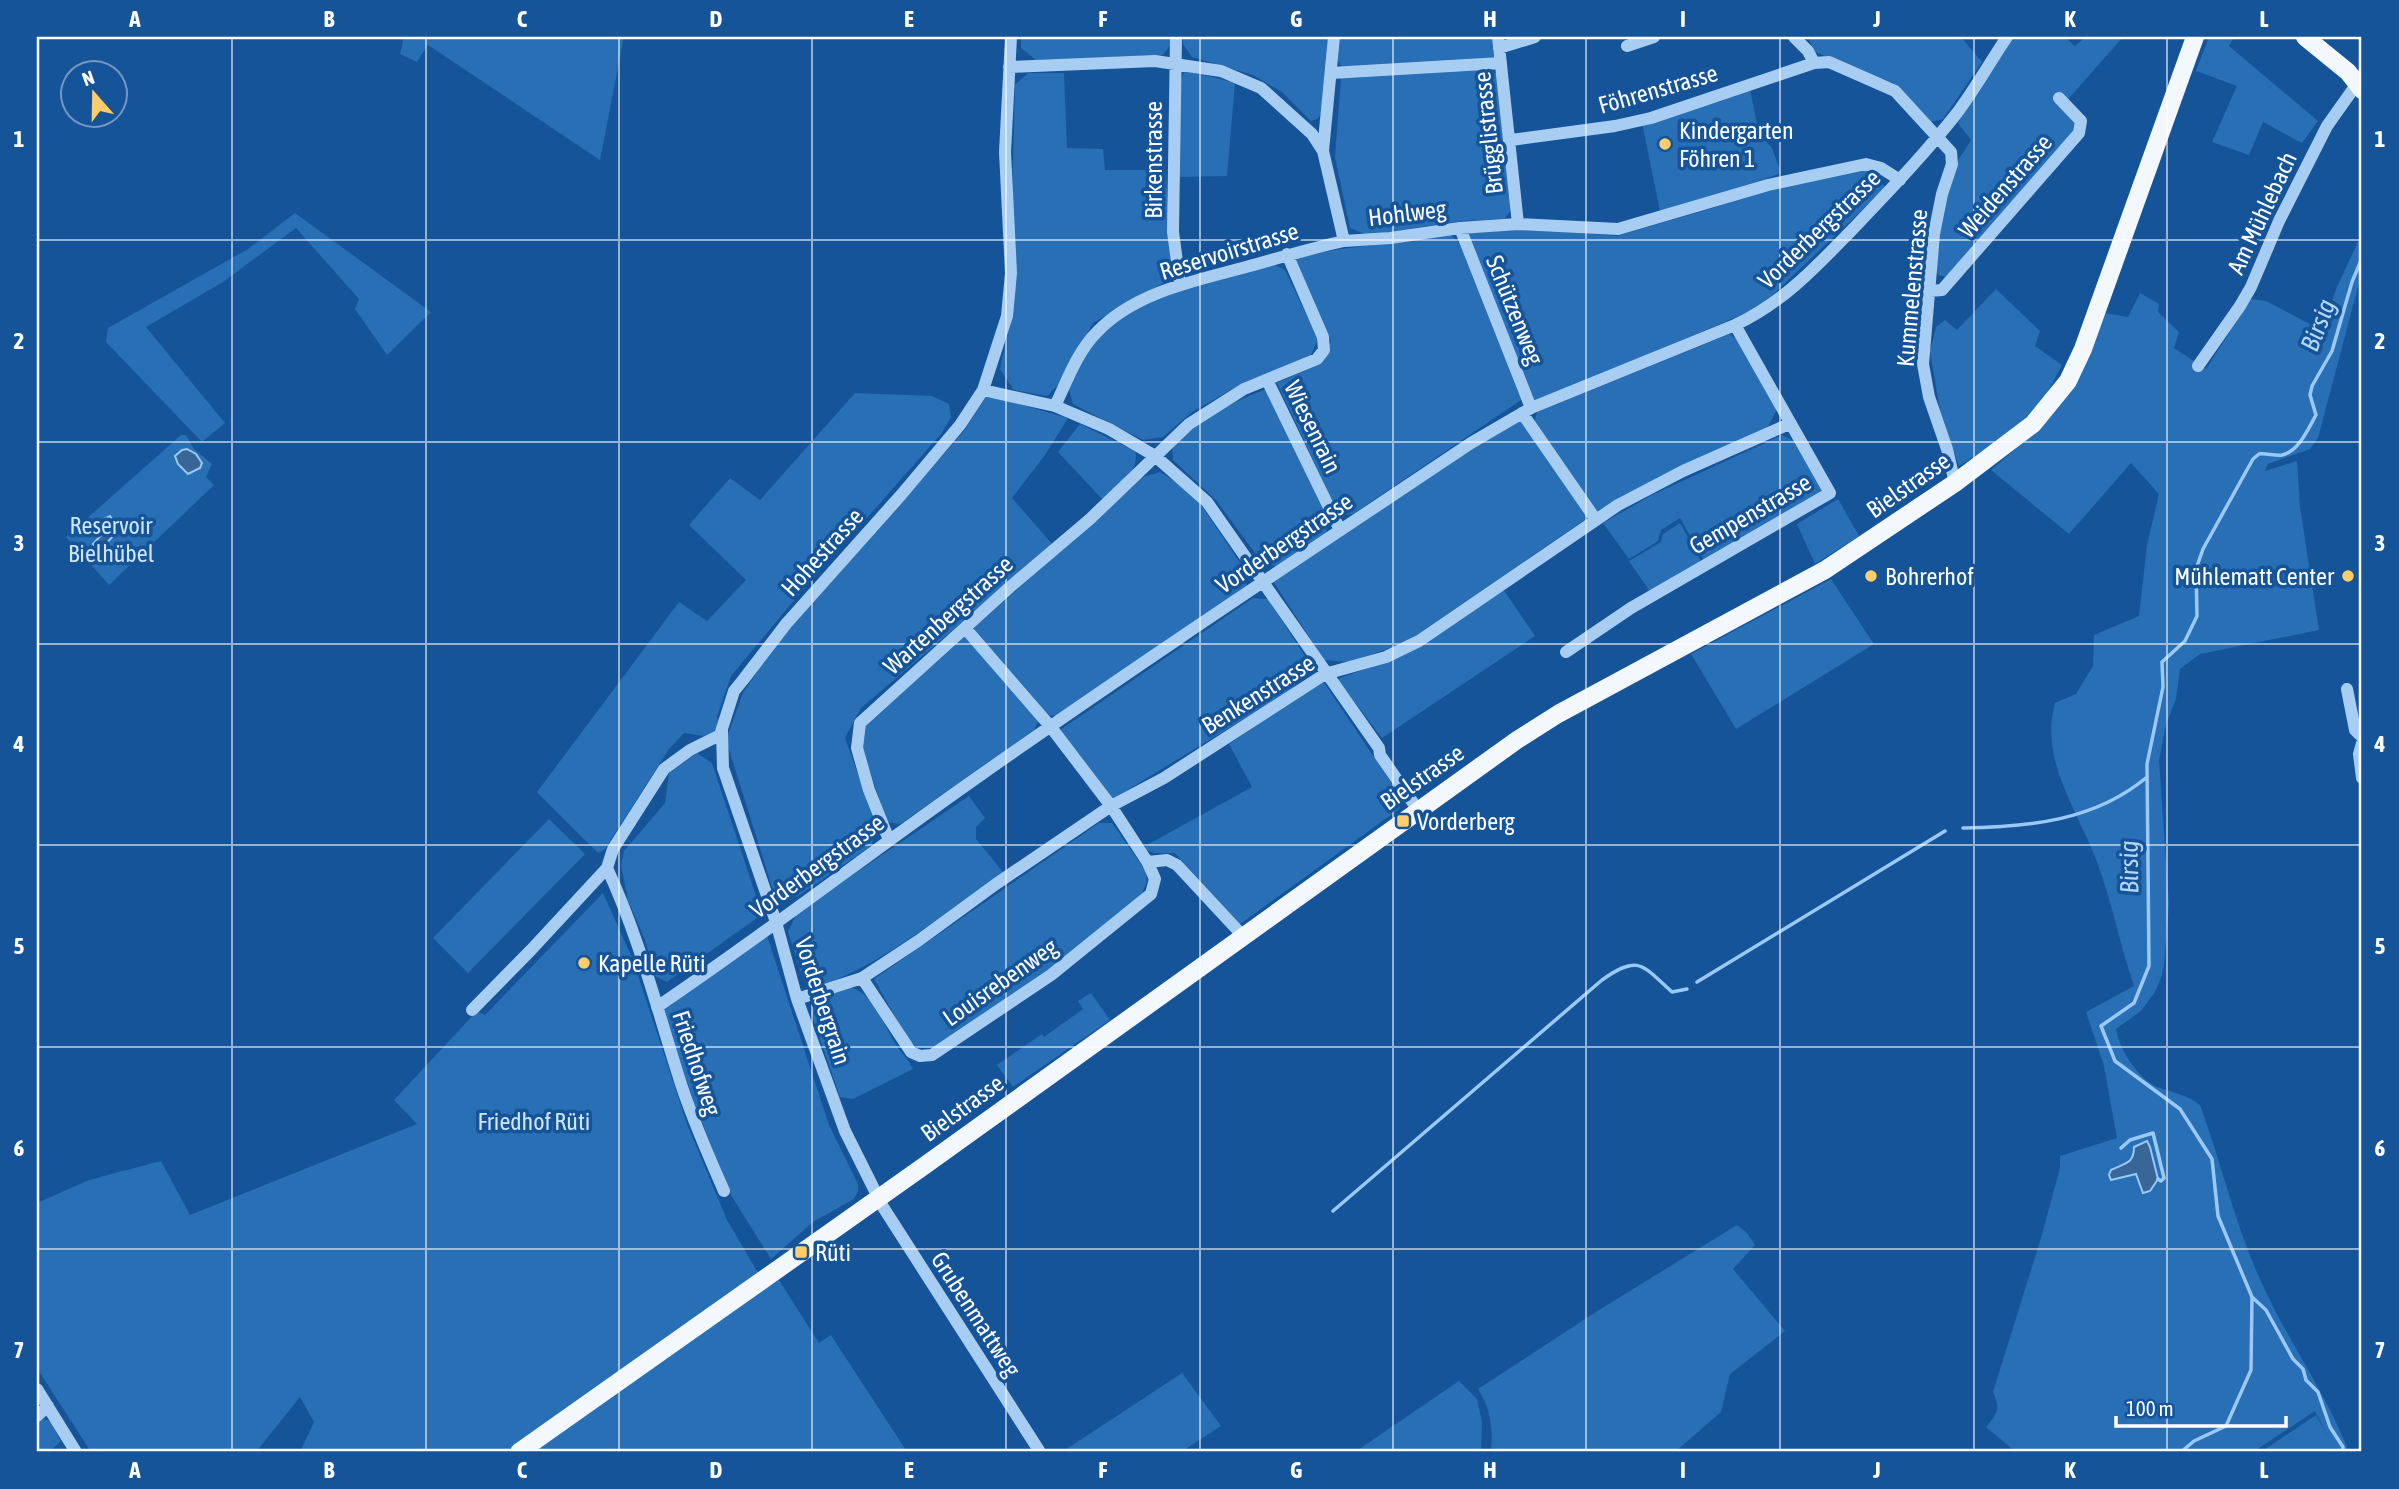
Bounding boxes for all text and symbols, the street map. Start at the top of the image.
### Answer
text: A [128,6,141,32]
text: B [324,6,335,32]
text: C [517,6,528,32]
text: D [710,6,723,32]
text: E [904,6,914,32]
text: F [1098,6,1108,32]
text: G [1290,6,1302,32]
text: H [1483,6,1497,32]
text: I [1680,6,1686,32]
text: J [1872,6,1881,32]
text: K [2064,6,2076,32]
text: L [2260,6,2269,32]
street label: Föhrenstrasse [1595,59,1721,119]
north arrow [60,60,130,130]
text: N [79,66,97,90]
street label: Brügglistrasse [1468,70,1508,196]
street label: Birkenstrasse [1140,101,1167,219]
place label: Kindergarten Föhren 1 [1679,117,1794,172]
text: 1 [14,126,25,152]
text: 1 [2375,126,2386,152]
street label: Weidenstrasse [1953,129,2057,243]
marker: Kindergarten Föhren 1 [1657,136,1673,152]
street label: Am Mühlebach [2222,148,2302,278]
street label: Vorderbergstrasse [1753,164,1885,294]
street label: Hohlweg [1366,195,1448,231]
street label: Kummelenstrasse [1892,208,1932,368]
street label: Reservoirstrasse [1156,217,1302,285]
street label: Schützenweg [1481,251,1549,369]
water label: Birsig [2294,295,2342,355]
text: 2 [14,328,24,354]
text: 2 [2375,328,2385,354]
street label: Wiesenrain [1279,376,1347,478]
street label: Bielstrasse [1861,447,1955,523]
street label: Gempenstrasse [1684,468,1816,560]
street label: Vorderbergstrasse [1211,487,1357,599]
street label: Hohestrasse [776,503,868,601]
park label: Reservoir Bielhübel [68,512,155,567]
text: 3 [14,530,24,556]
text: 3 [2375,530,2385,556]
street label: Wartenbergstrasse [878,550,1018,680]
place label: Bohrerhof [1885,563,1974,590]
place label: Mühlematt Center [2174,563,2335,590]
marker: Bohrerhof [1863,568,1879,584]
marker: Mühlematt Center [2340,568,2356,584]
street label: Benkenstrasse [1197,649,1319,739]
text: 4 [13,731,25,757]
text: 4 [2374,731,2386,757]
street label: Bielstrasse [1375,739,1469,815]
street label: Vorderbergstrasse [745,808,889,924]
place label: Vorderberg [1417,808,1515,835]
marker: Vorderberg [1395,813,1411,829]
water label: Birsig [2114,840,2144,894]
street label: Louisrebenweg [938,932,1063,1031]
text: 5 [14,933,25,959]
text: 5 [2375,933,2386,959]
street label: Vorderbergrain [790,934,856,1068]
place label: Kapelle Rüti [598,950,705,977]
marker: Kapelle Rüti [576,955,592,971]
street label: Friedhofweg [667,1007,727,1120]
street label: Bielstrasse [916,1069,1008,1147]
park label: Friedhof Rüti [478,1108,590,1135]
text: 6 [14,1135,25,1161]
text: 6 [2375,1135,2386,1161]
place label: Rüti [815,1239,851,1266]
marker: Rüti [793,1244,809,1260]
street label: Grubenmattweg [926,1247,1027,1382]
text: 7 [14,1337,24,1363]
text: 7 [2375,1337,2385,1363]
scale bar [2116,1384,2285,1428]
text: 100 m [2126,1396,2174,1420]
text: A [128,1457,141,1483]
text: B [324,1457,335,1483]
text: C [517,1457,528,1483]
text: D [710,1457,723,1483]
text: E [904,1457,914,1483]
text: F [1098,1457,1108,1483]
text: G [1290,1457,1302,1483]
text: H [1483,1457,1497,1483]
text: I [1680,1457,1686,1483]
text: J [1872,1457,1881,1483]
text: K [2064,1457,2076,1483]
text: L [2260,1457,2269,1483]

